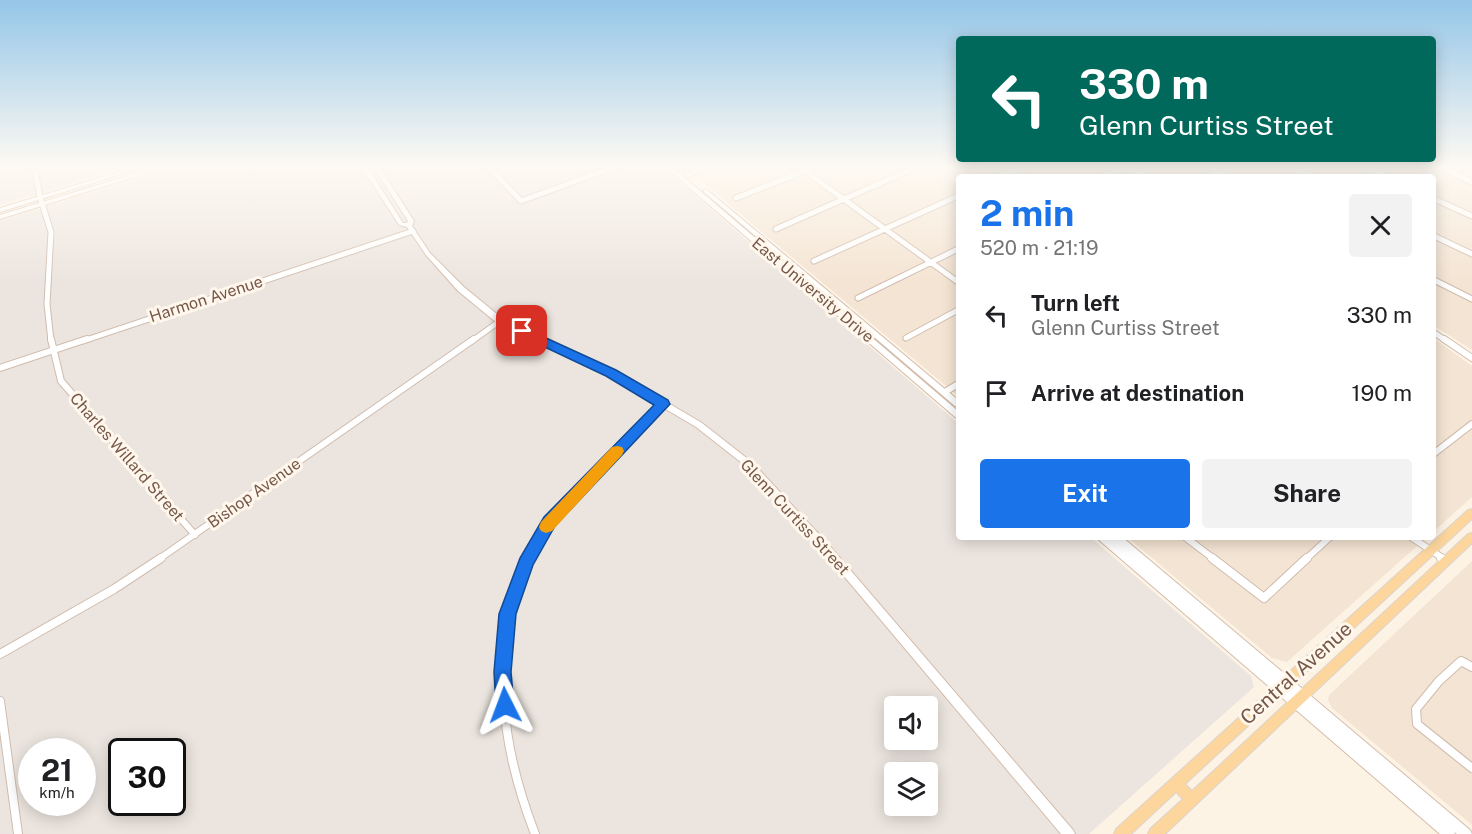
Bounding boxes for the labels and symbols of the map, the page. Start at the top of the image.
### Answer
street label: East University Drive [748,233,878,347]
street label: Harmon Avenue [147,272,265,326]
pin [496,305,547,356]
street label: Charles Willard Street [66,389,188,525]
street label: Bishop Avenue [204,454,304,532]
street label: Glenn Curtiss Street [737,455,853,579]
street label: Central Avenue [1235,617,1357,729]
position arrow [473,673,537,737]
speed limit sign: 30 [108,738,186,816]

